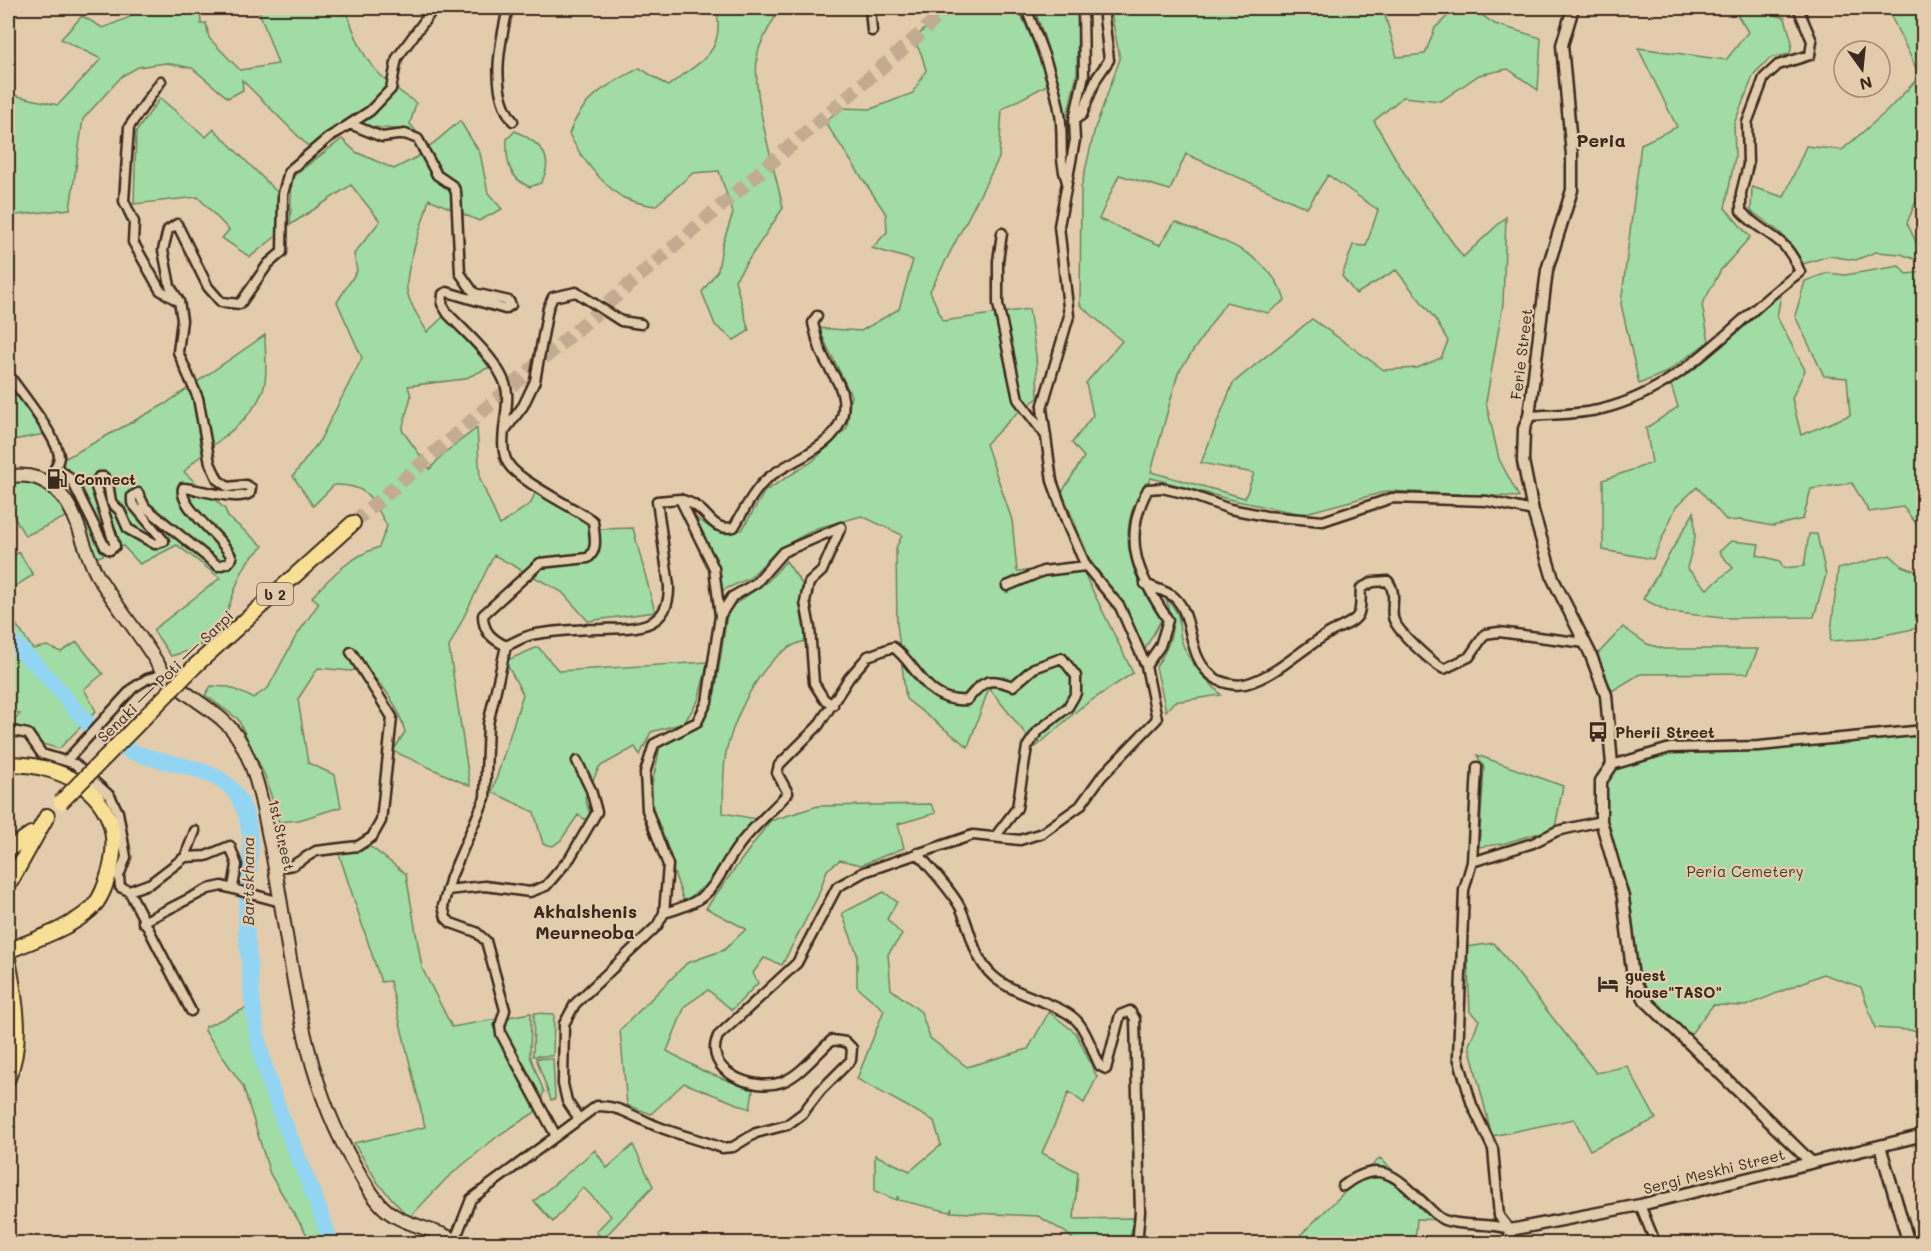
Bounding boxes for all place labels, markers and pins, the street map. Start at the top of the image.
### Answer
fuel station icon: Connect [45,467,69,491]
place label: Connect [74,469,136,489]
bus stop icon: Pherii Street [1586,720,1610,744]
place label: Pherii Street [1615,722,1715,742]
place label: guest house"TASO" [1625,965,1722,1002]
hotel icon: guest house"TASO" [1596,972,1620,996]

